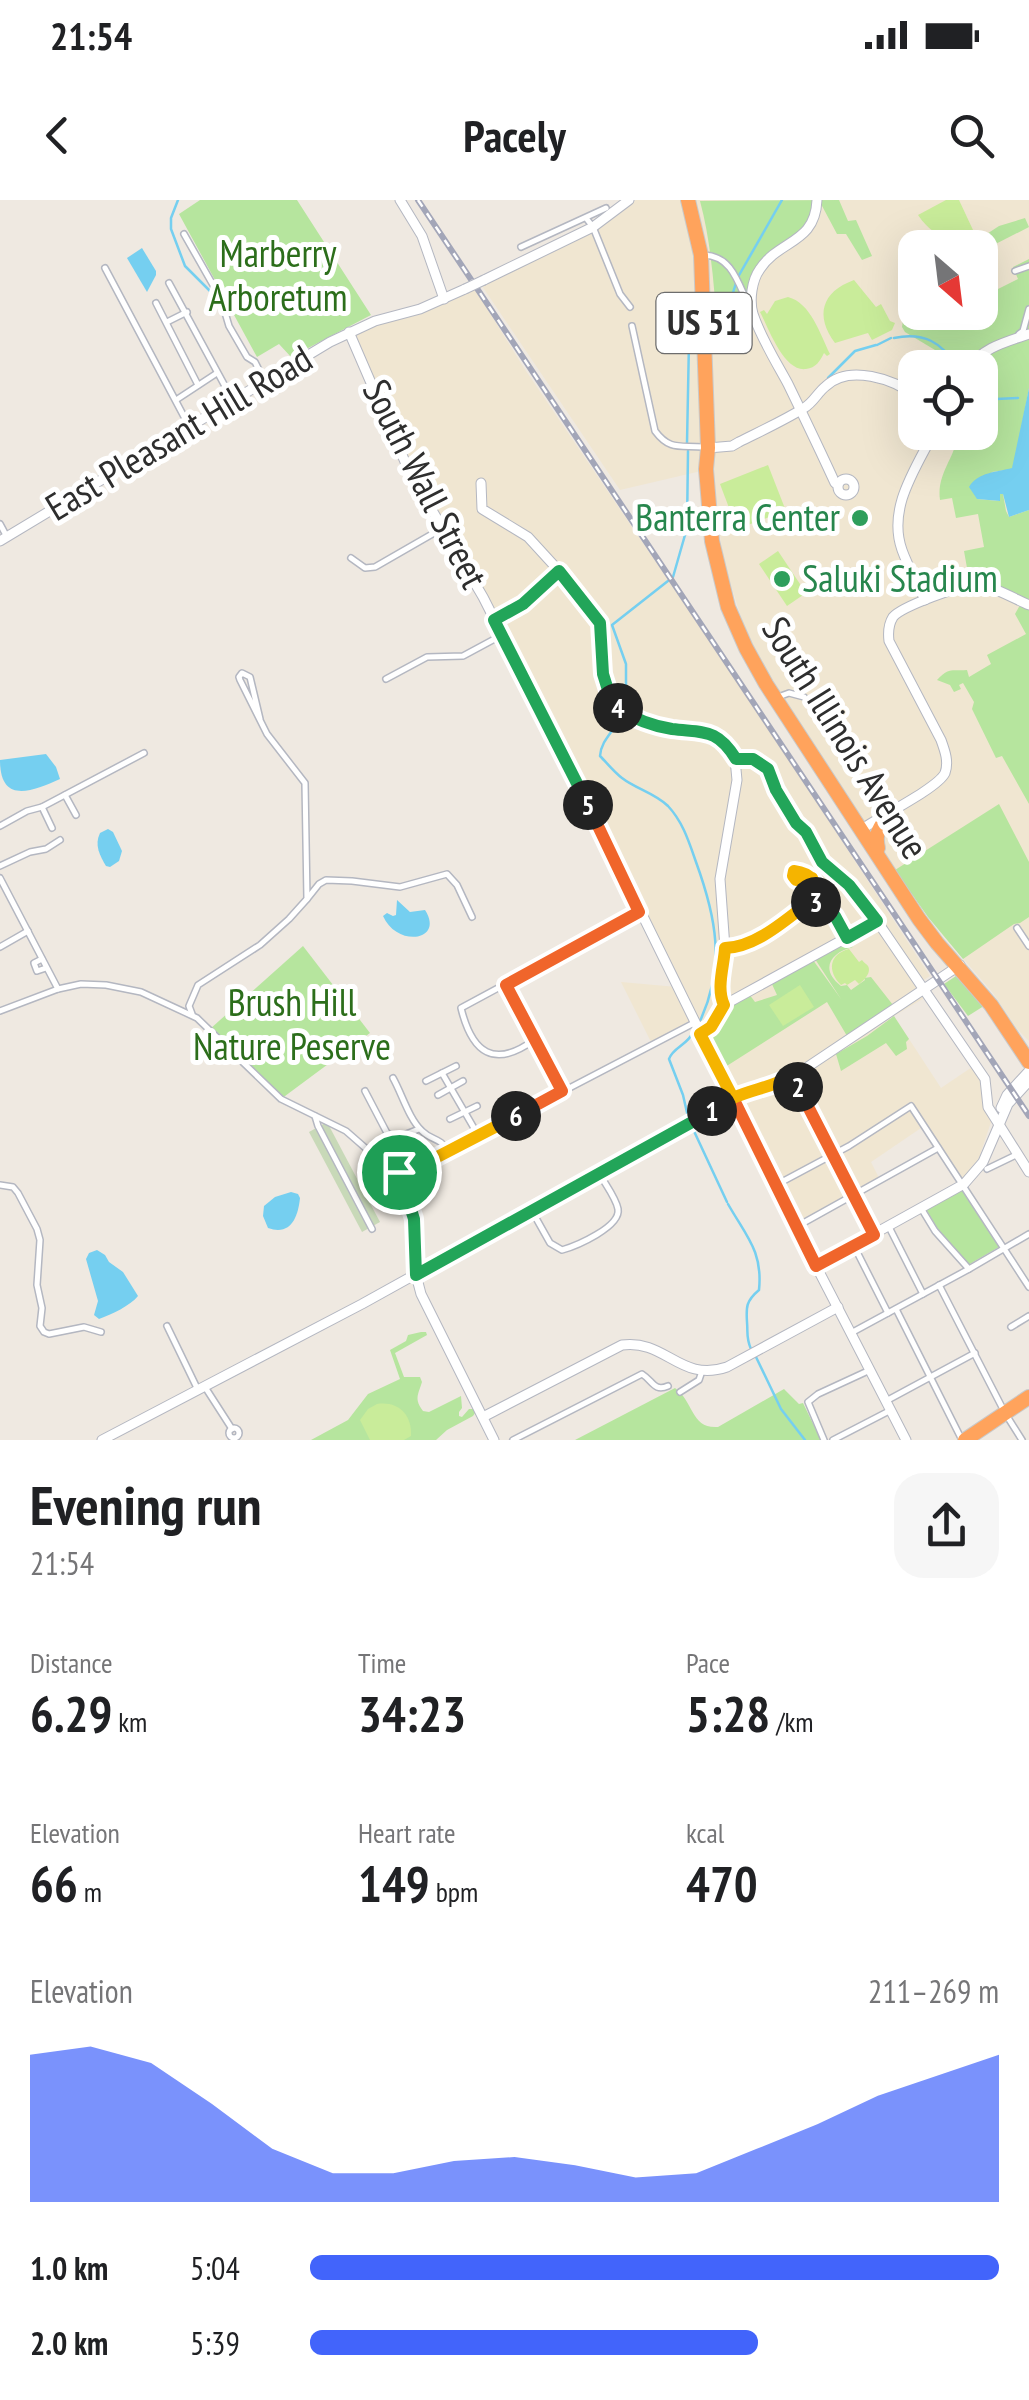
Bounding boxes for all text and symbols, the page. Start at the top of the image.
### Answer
text: 21:54 [50,11,132,60]
text: Pacely [463,106,566,164]
icon: back [30,108,85,163]
icon: search [944,108,999,163]
park label: Marberry Arboretum [208,228,348,321]
north arrow [898,230,998,330]
map controls [898,230,998,450]
road number: US 51 [656,293,752,353]
street label: East Pleasant Hill Road [36,333,320,531]
button: locate [898,350,998,450]
street label: South Wall Street [353,371,500,596]
place label: Banterra Center [635,492,841,541]
marker: Banterra Center [849,507,871,529]
place label: Saluki Stadium [802,553,998,602]
marker: Saluki Stadium [771,568,793,590]
street label: South Illinois Avenue [752,607,940,867]
pin: 4 [593,683,643,733]
text: 4 [611,689,625,726]
pin: 5 [563,780,613,830]
text: 5 [581,786,595,823]
pin: 3 [791,877,841,927]
text: 3 [809,883,823,920]
park label: Brush Hill Nature Peserve [193,977,391,1070]
pin: 2 [773,1062,823,1112]
text: 2 [791,1068,805,1105]
pin: 1 [687,1086,737,1136]
pin: 6 [491,1091,541,1141]
text: 1 [705,1092,719,1129]
text: 6 [509,1097,523,1134]
pin [357,1130,442,1215]
icon: arrive [372,1145,427,1200]
text: Evening run [30,1469,262,1540]
button: share [894,1473,999,1578]
text: 21:54 [30,1542,94,1584]
text: Distance [30,1644,113,1681]
text: Time [358,1644,406,1681]
text: Pace [686,1644,730,1681]
text: 6.29 [30,1681,112,1746]
text: 34:23 [358,1681,466,1746]
text: 5:28 [686,1681,770,1746]
text: km [112,1703,147,1740]
text: /km [770,1703,814,1740]
text: Elevation [30,1814,120,1851]
text: Heart rate [358,1814,456,1851]
text: kcal [686,1814,724,1851]
text: 66 [30,1851,78,1916]
text: 149 [358,1851,430,1916]
text: 470 [686,1851,758,1916]
text: m [78,1873,102,1910]
text: bpm [430,1873,478,1910]
text: Elevation [30,1970,133,2012]
text: 211–269 m [868,1970,999,2012]
text: 1.0 km [30,2247,108,2289]
text: 5:04 [190,2247,240,2289]
text: 2.0 km [30,2322,108,2364]
text: 5:39 [190,2322,240,2364]

